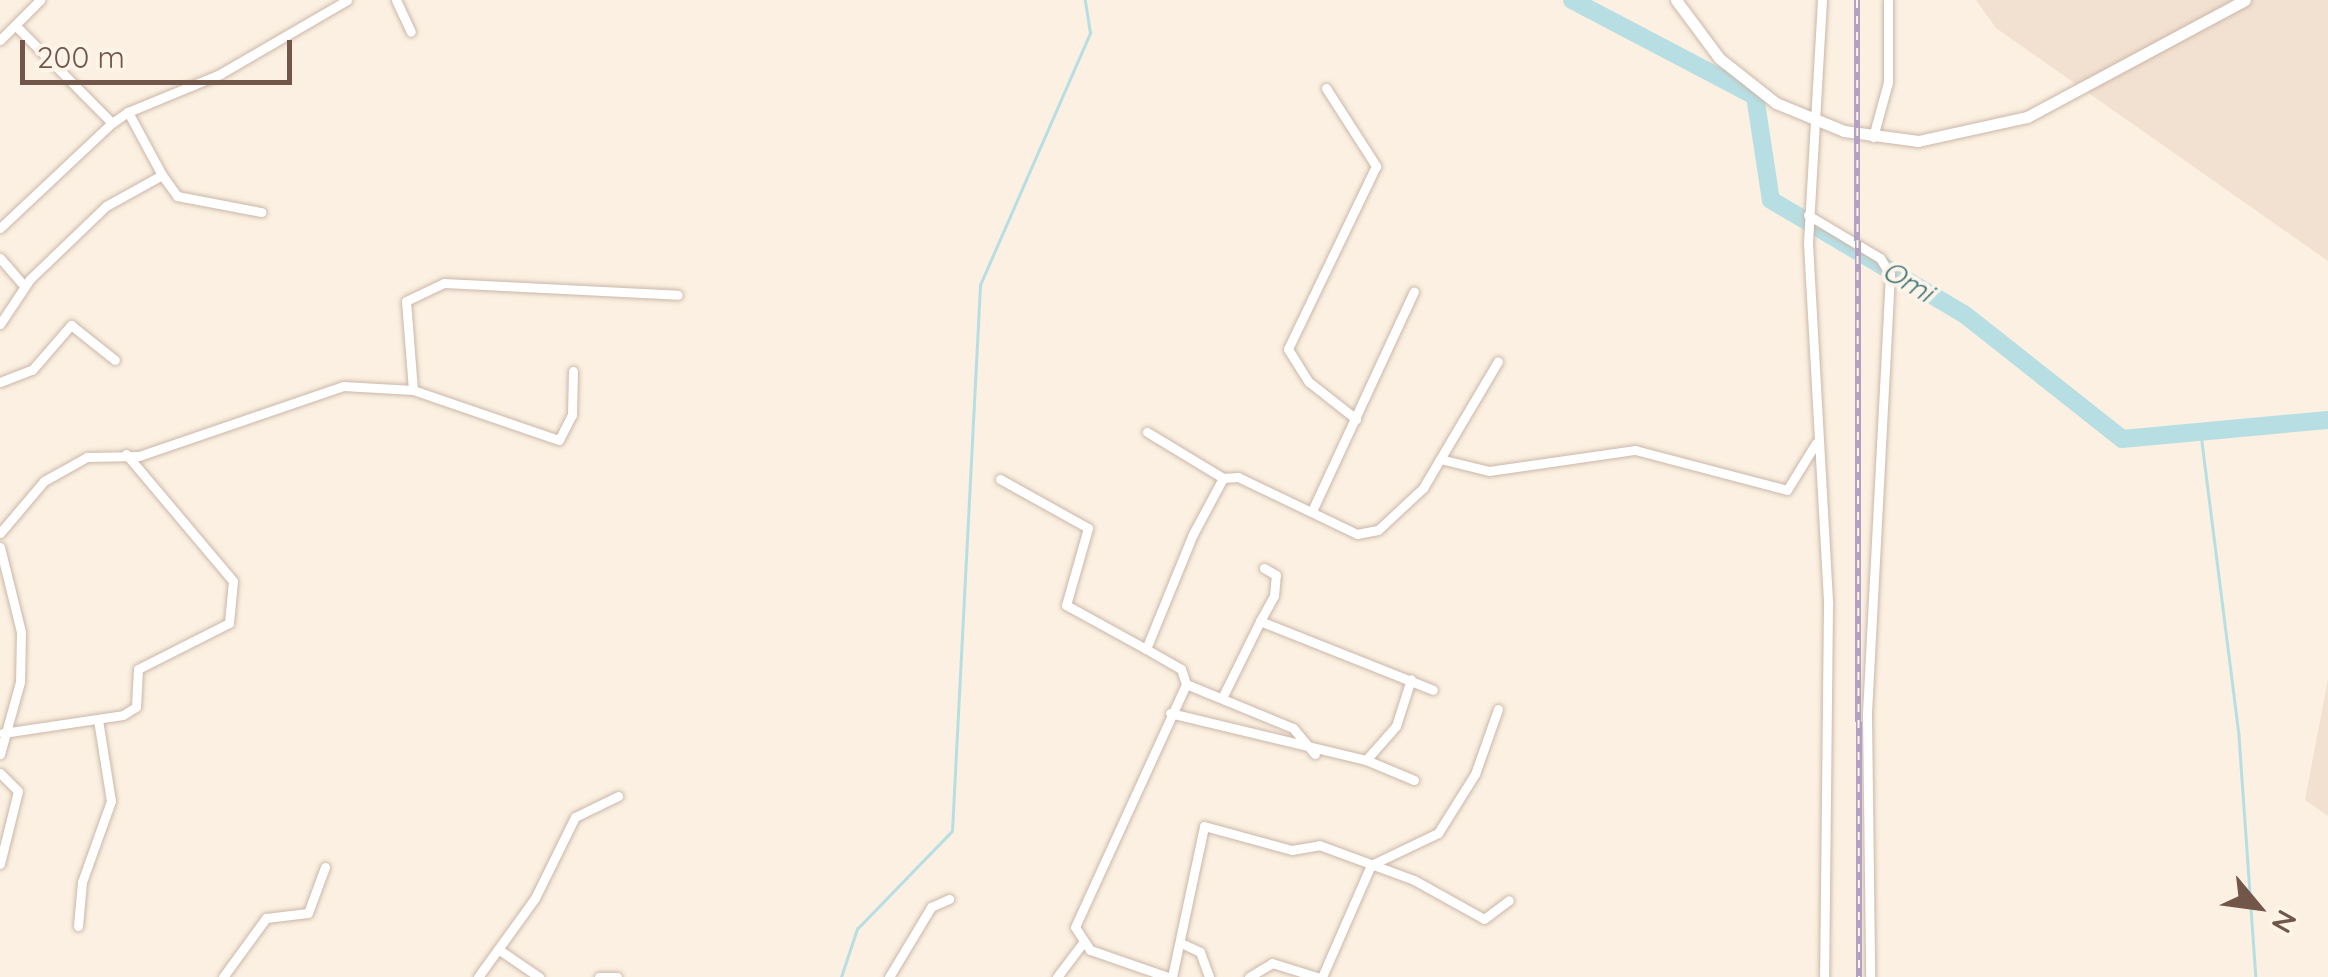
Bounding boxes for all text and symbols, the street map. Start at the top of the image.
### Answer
scale bar [25,20,298,82]
text: 200 m [37,38,125,76]
water label: Omi [1877,253,1939,309]
north arrow [2208,857,2308,957]
text: N [2264,904,2305,939]

